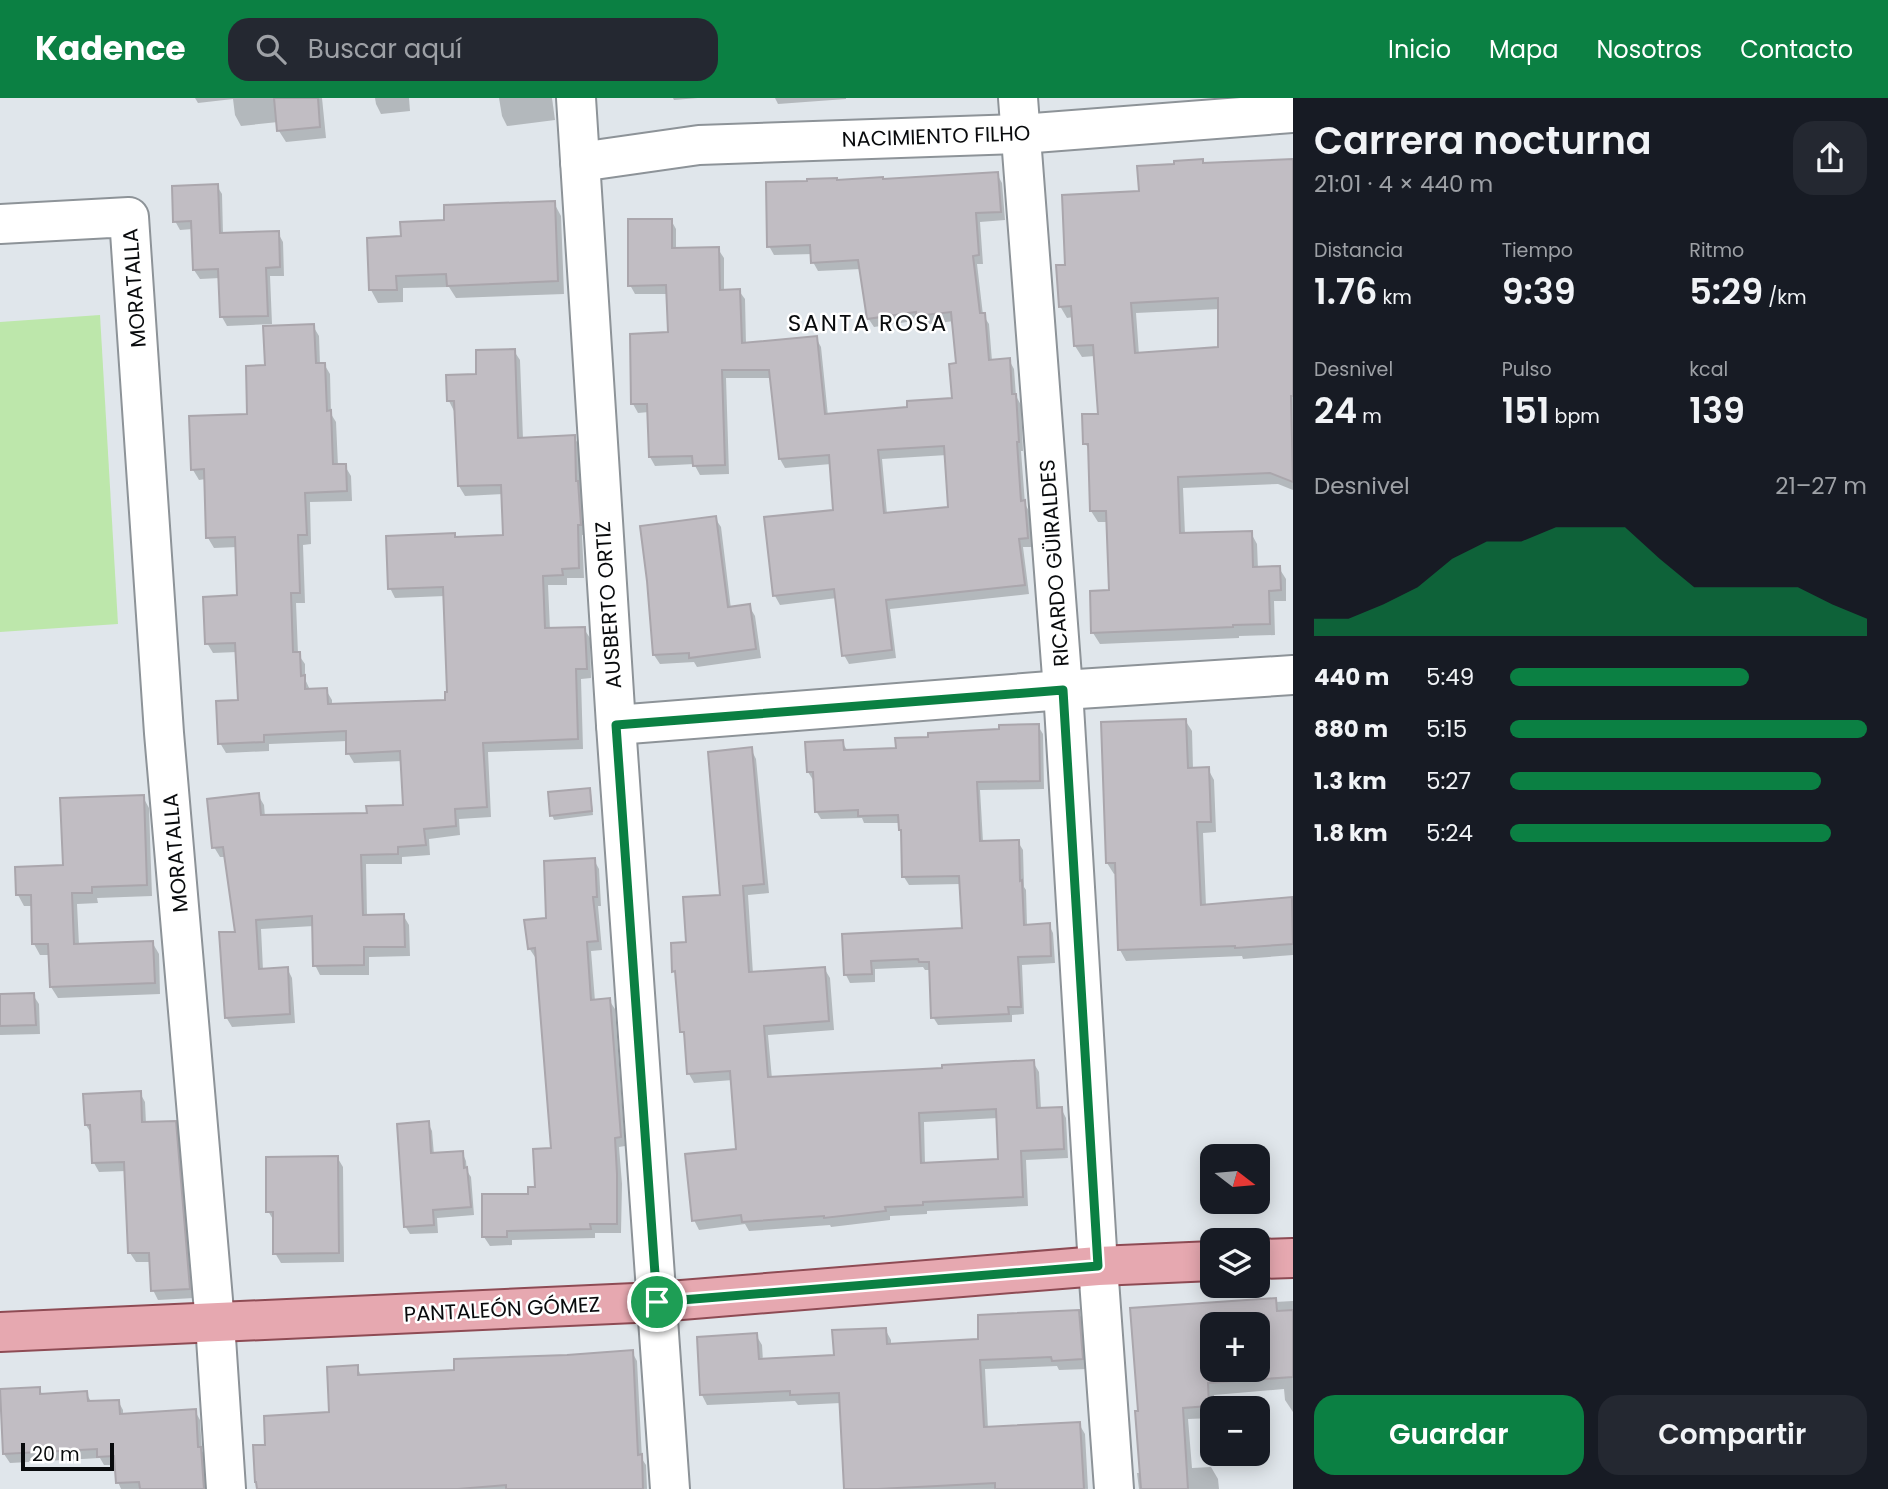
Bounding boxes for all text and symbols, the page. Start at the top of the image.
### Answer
search box [228,18,718,81]
text: Kadence [35,25,186,72]
icon: search [252,30,290,68]
text: Buscar aquí [308,31,462,67]
text: Inicio [1388,33,1451,66]
text: Mapa [1489,33,1558,66]
text: Nosotros [1596,33,1702,66]
text: Contacto [1740,33,1853,66]
text: Carrera nocturna [1314,114,1652,167]
street label: NACIMIENTO FILHO [841,118,1031,154]
button: share [1793,121,1867,195]
text: 21:01 · 4 × 440 m [1314,168,1493,200]
street label: MORATALLA [115,227,153,349]
text: Distancia [1314,237,1403,264]
text: Tiempo [1502,237,1573,264]
text: Ritmo [1689,237,1744,264]
text: 1.76 [1314,267,1377,316]
text: 9:39 [1502,267,1576,316]
text: 5:29 [1689,267,1763,316]
text: km [1377,284,1412,311]
text: /km [1763,284,1807,311]
district label: SANTA ROSA [788,307,948,339]
text: Desnivel [1314,356,1393,383]
text: Pulso [1502,356,1552,383]
text: kcal [1689,356,1728,383]
text: 24 [1314,386,1357,435]
text: 151 [1502,386,1550,435]
text: 139 [1689,386,1745,435]
text: m [1357,403,1382,430]
text: bpm [1550,403,1600,430]
street label: RICARDO GÜIRALDES [1032,458,1076,668]
text: Desnivel [1314,470,1410,502]
text: 21–27 m [1775,470,1867,502]
street label: AUSBERTO ORTIZ [588,520,628,690]
text: 440 m [1314,661,1389,693]
text: 5:49 [1426,661,1474,693]
text: 880 m [1314,713,1388,745]
text: 5:15 [1426,713,1467,745]
text: 1.3 km [1314,765,1387,797]
text: 5:27 [1426,765,1471,797]
street label: MORATALLA [155,792,195,914]
text: 1.8 km [1314,817,1388,849]
text: 5:24 [1426,817,1473,849]
north arrow [1200,1144,1270,1214]
map controls [1200,1144,1270,1466]
button: layers [1200,1228,1270,1298]
pin [627,1272,687,1332]
icon: arrive [638,1283,676,1321]
street label: PANTALEÓN GÓMEZ [403,1289,601,1329]
button: + [1200,1312,1270,1382]
button: Guardar [1314,1395,1584,1475]
button: Compartir [1598,1395,1867,1475]
button: − [1200,1396,1270,1466]
scale bar [21,1440,114,1472]
text: 20 m [32,1441,80,1468]

